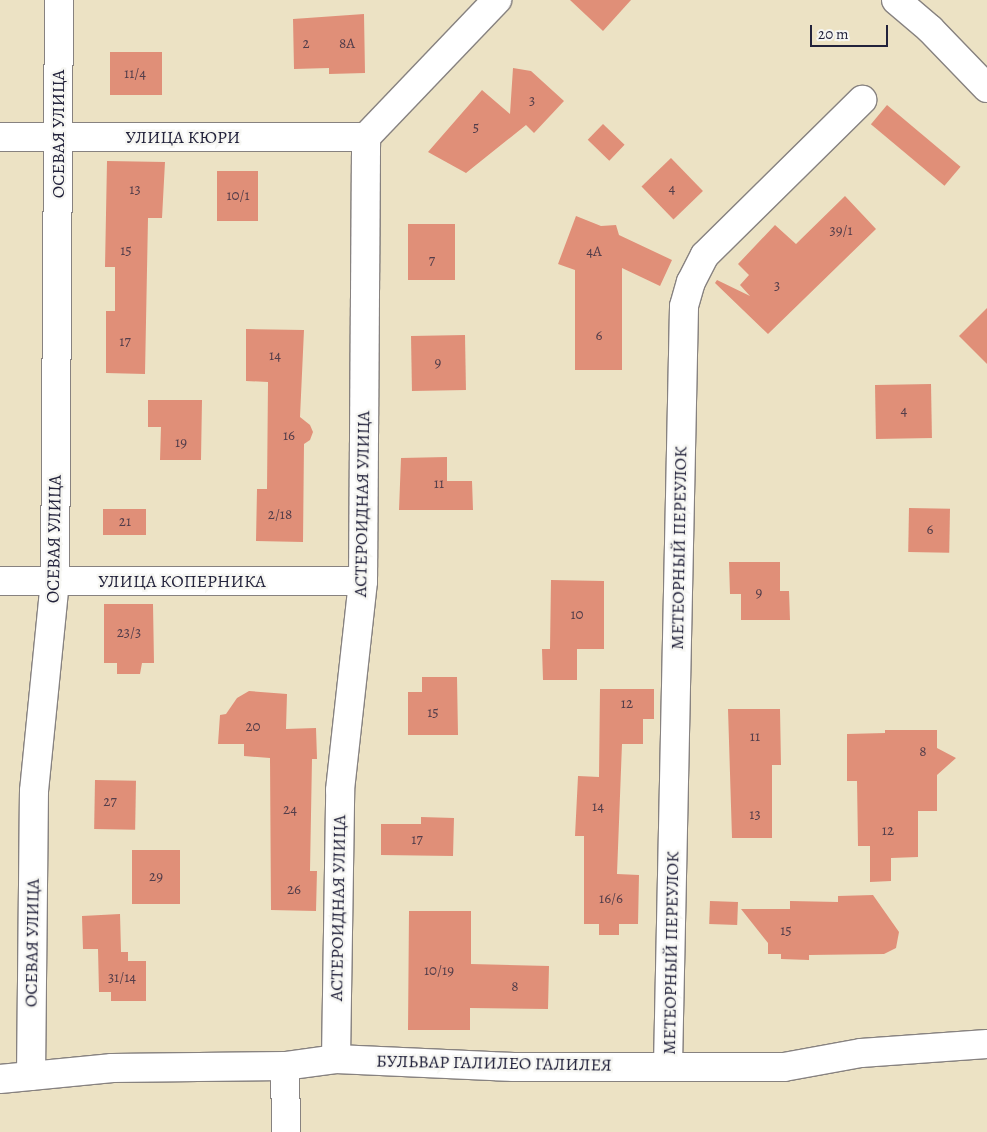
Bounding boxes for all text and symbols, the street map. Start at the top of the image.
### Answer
scale bar [812,15,890,47]
text: 20 m [818,24,849,44]
house number: 2 [302,35,310,53]
house number: 8А [339,35,355,53]
house number: 11/4 [124,65,146,83]
street label: ОСЕВАЯ УЛИЦА [47,70,69,198]
house number: 3 [529,92,535,110]
house number: 5 [473,119,479,137]
street label: УЛИЦА КЮРИ [126,126,240,148]
house number: 4 [669,180,675,198]
house number: 13 [129,181,141,199]
house number: 10/1 [226,187,250,205]
house number: 39/1 [829,222,853,240]
house number: 15 [120,242,132,260]
house number: 4А [586,243,602,261]
house number: 7 [429,252,435,270]
house number: 3 [774,277,780,295]
house number: 6 [596,327,602,345]
house number: 17 [119,333,131,351]
house number: 14 [269,347,281,365]
house number: 9 [435,354,441,372]
house number: 4 [901,402,907,420]
street label: АСТЕРОИДНАЯ УЛИЦА [350,411,374,597]
house number: 16 [283,427,295,445]
house number: 19 [175,434,187,452]
street label: МЕТЕОРНЫЙ ПЕРЕУЛОК [666,446,692,650]
street label: ОСЕВАЯ УЛИЦА [42,475,66,603]
house number: 11 [434,475,444,493]
house number: 2/18 [268,506,292,524]
house number: 21 [119,513,131,531]
house number: 6 [927,521,933,539]
street label: УЛИЦА КОПЕРНИКА [98,570,266,592]
house number: 9 [756,584,762,602]
house number: 10 [570,606,584,624]
house number: 23/3 [117,624,141,642]
house number: 12 [621,695,633,713]
house number: 15 [427,704,439,722]
house number: 20 [245,718,261,736]
house number: 11 [750,728,760,746]
house number: 8 [919,743,927,761]
house number: 27 [103,793,117,811]
house number: 14 [592,798,604,816]
house number: 24 [283,801,297,819]
house number: 13 [749,806,761,824]
street label: АСТЕРОИДНАЯ УЛИЦА [326,815,350,1001]
house number: 12 [882,822,894,840]
house number: 17 [411,831,423,849]
street label: МЕТЕОРНЫЙ ПЕРЕУЛОК [658,851,684,1055]
house number: 29 [149,868,163,886]
street label: ОСЕВАЯ УЛИЦА [20,879,44,1007]
house number: 26 [287,881,301,899]
house number: 16/6 [599,890,623,908]
house number: 15 [780,922,792,940]
house number: 10/19 [424,962,454,980]
house number: 31/14 [108,969,136,987]
house number: 8 [511,978,519,996]
street label: БУЛЬВАР ГАЛИЛЕО ГАЛИЛЕЯ [376,1050,612,1076]

